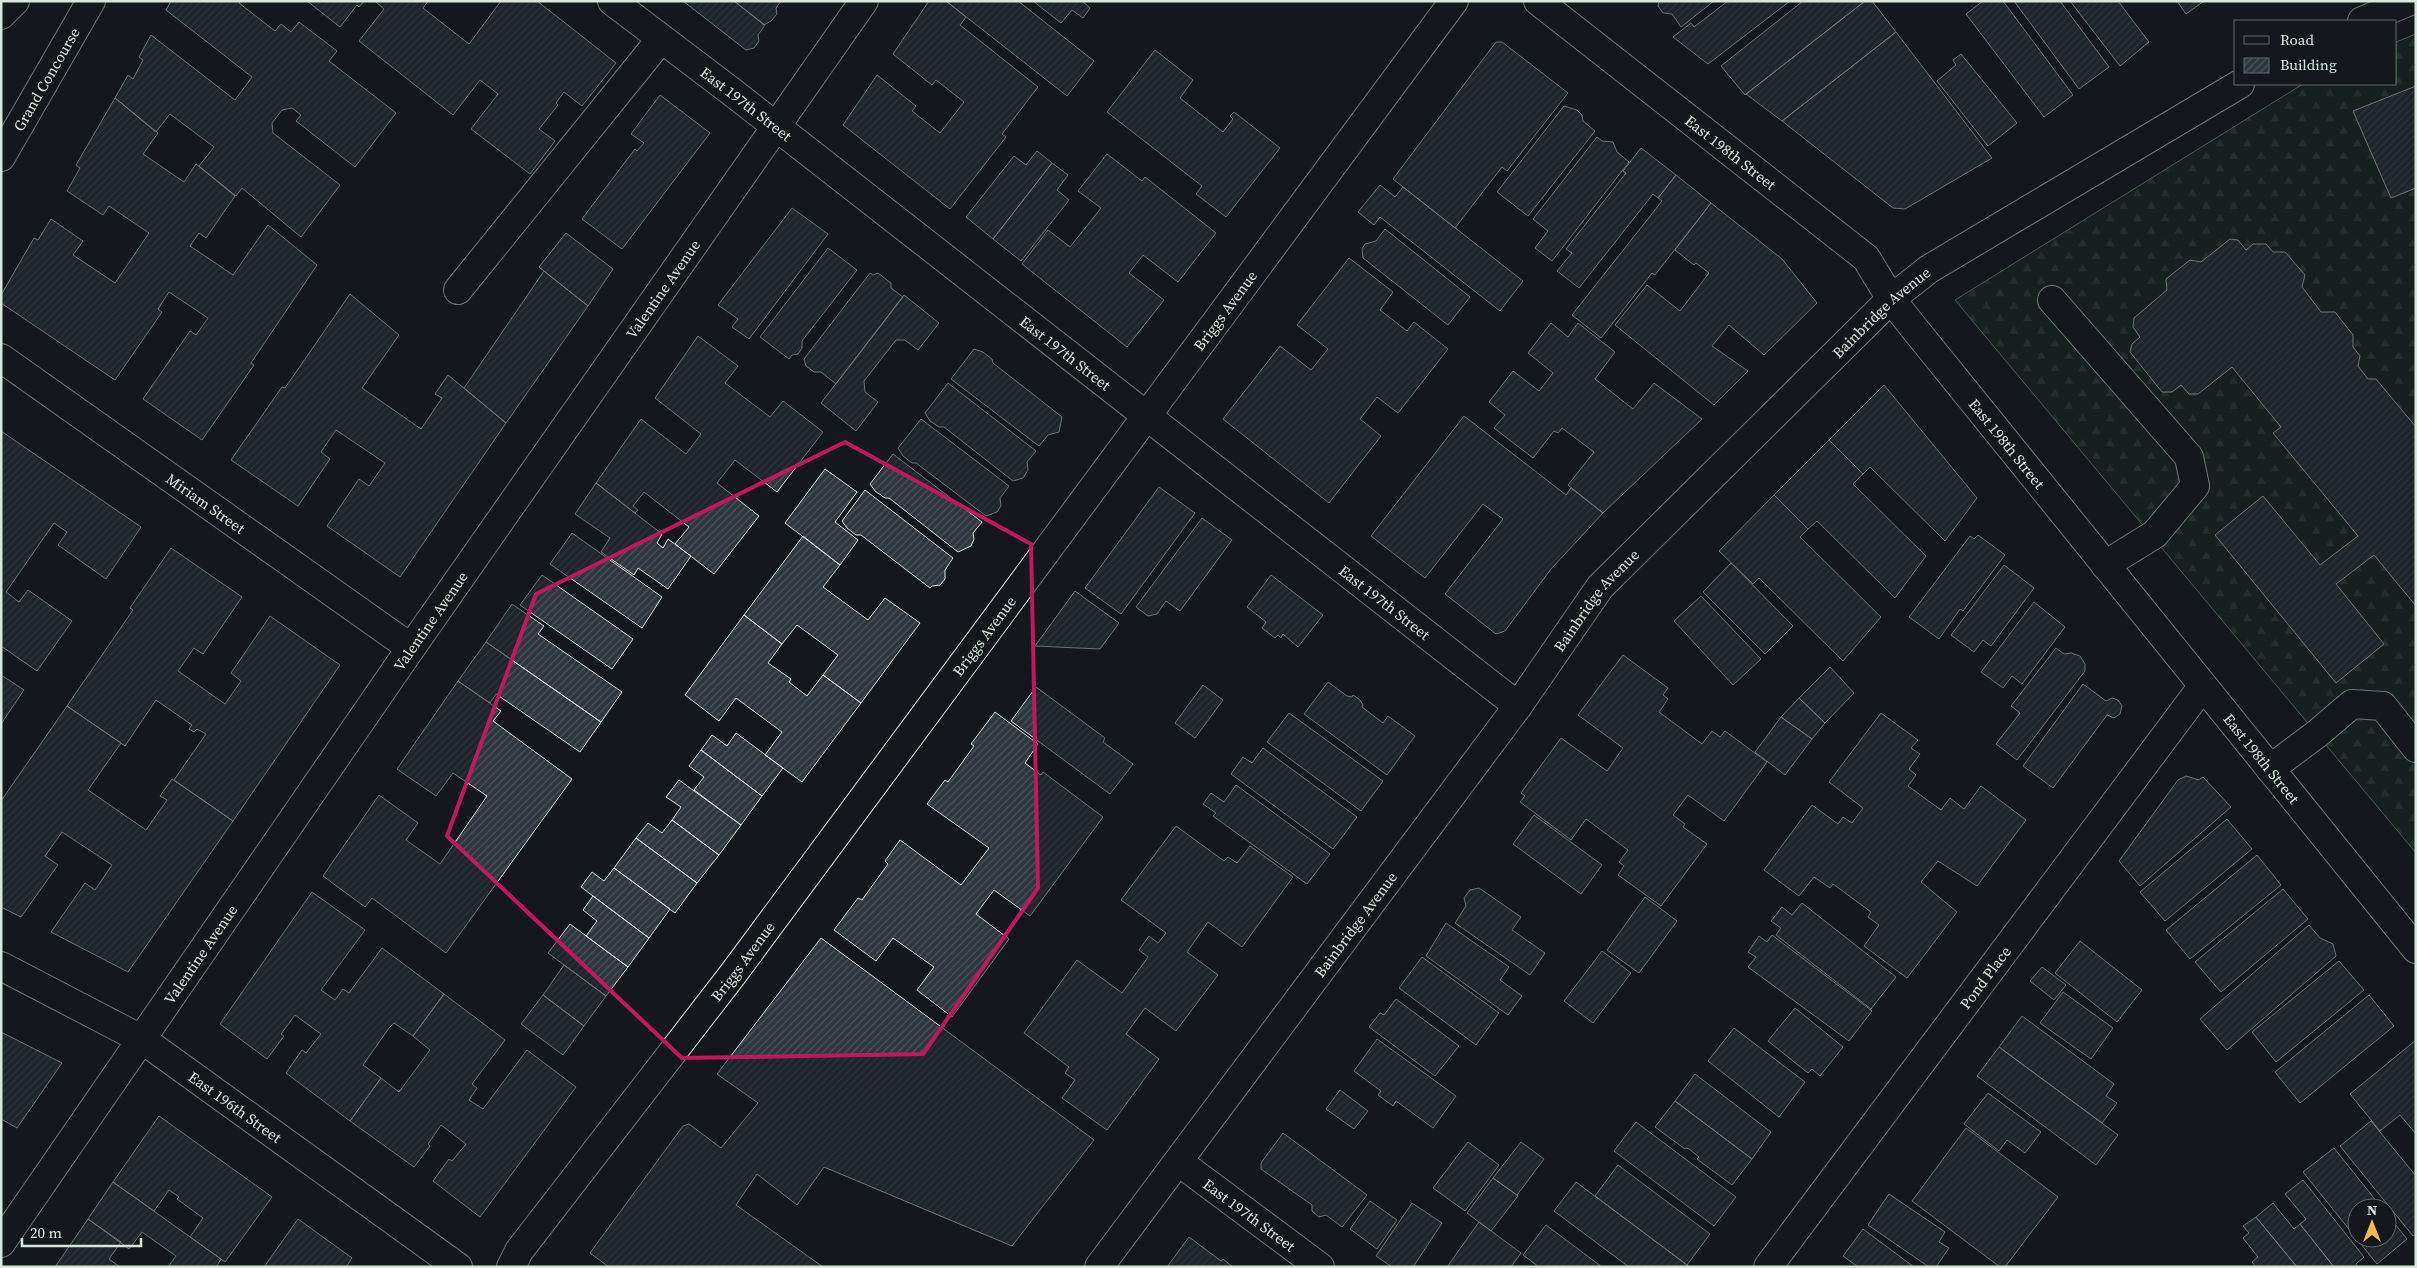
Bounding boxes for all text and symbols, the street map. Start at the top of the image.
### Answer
legend [2234,20,2397,85]
street label: Grand Concourse [8,23,84,135]
text: Road [2280,29,2314,50]
text: Building [2280,54,2337,75]
street label: East 197th Street [696,61,797,146]
street label: East 198th Street [1681,110,1781,194]
street label: Valentine Avenue [620,235,705,343]
street label: Bainbridge Avenue [1827,261,1935,362]
street label: Briggs Avenue [1188,266,1262,355]
street label: East 197th Street [1016,310,1116,395]
street label: East 198th Street [1964,394,2050,493]
street label: Miriam Street [162,468,250,538]
street label: Bainbridge Avenue [1548,544,1644,656]
street label: East 197th Street [1335,560,1435,644]
street label: Valentine Avenue [388,567,472,674]
street label: Briggs Avenue [947,591,1021,680]
street label: East 198th Street [2219,709,2305,808]
street label: Bainbridge Avenue [1309,867,1402,981]
street label: Valentine Avenue [158,900,242,1008]
street label: Briggs Avenue [705,916,779,1005]
street label: Pond Place [1954,941,2016,1013]
street label: East 196th Street [184,1066,286,1147]
street label: East 197th Street [1199,1173,1300,1256]
north arrow [2347,1198,2397,1248]
text: N [2367,1200,2377,1220]
scale bar [22,1216,141,1248]
text: 20 m [30,1222,62,1243]

